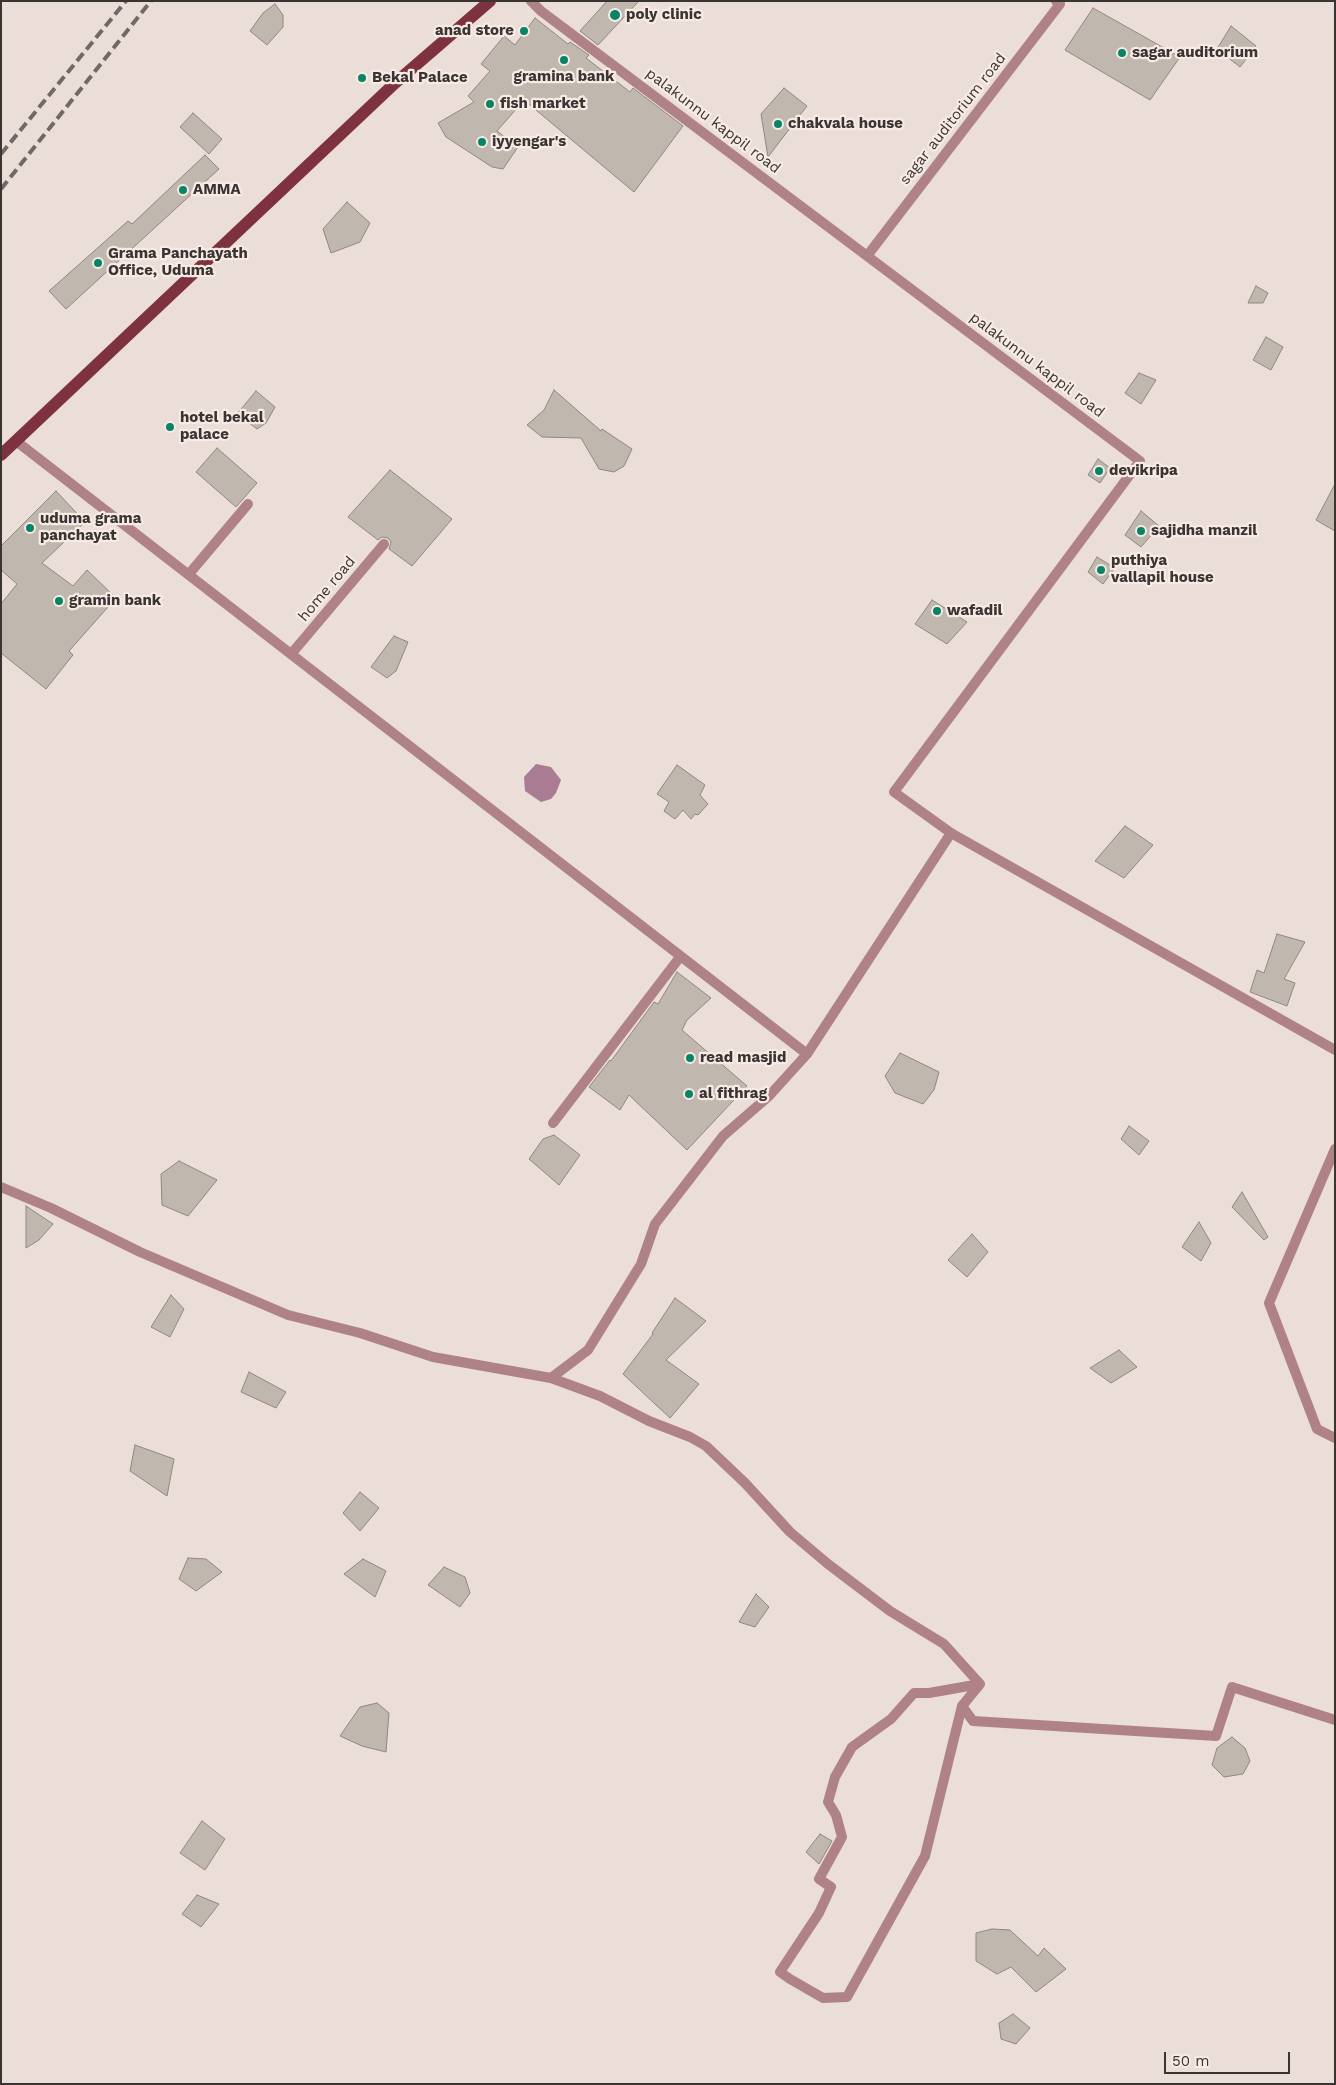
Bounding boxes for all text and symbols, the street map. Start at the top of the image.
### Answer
place label: poly clinic [626,6,702,24]
marker: poly clinic [608,8,622,22]
place label: anad store [435,22,514,40]
marker: anad store [518,25,530,37]
place label: sagar auditorium [1132,44,1258,62]
marker: sagar auditorium [1116,47,1128,59]
street label: sagar auditorium road [896,50,1010,188]
marker: gramina bank [558,54,570,66]
street label: palakunnu kappil road [642,65,784,177]
place label: gramina bank [514,68,614,86]
place label: Bekal Palace [372,69,468,87]
marker: Bekal Palace [356,72,368,84]
place label: fish market [500,95,585,113]
marker: fish market [484,98,496,110]
place label: chakvala house [788,115,903,133]
marker: chakvala house [772,118,784,130]
place label: iyyengar's [492,133,566,151]
marker: iyyengar's [476,136,488,148]
place label: AMMA [193,181,241,199]
marker: AMMA [177,184,189,196]
place label: Grama Panchayath Office, Uduma [108,245,248,280]
marker: Grama Panchayath Office, Uduma [92,257,104,269]
street label: palakunnu kappil road [966,309,1108,421]
place label: hotel bekal palace [180,409,264,444]
marker: hotel bekal palace [164,421,176,433]
place label: devikripa [1109,462,1178,480]
marker: devikripa [1093,465,1105,477]
place label: uduma grama panchayat [40,510,141,545]
marker: uduma grama panchayat [24,522,36,534]
place label: sajidha manzil [1151,522,1257,540]
marker: sajidha manzil [1135,525,1147,537]
place label: puthiya vallapil house [1111,552,1214,587]
street label: home road [295,553,359,625]
marker: puthiya vallapil house [1095,564,1107,576]
place label: gramin bank [69,592,161,610]
marker: gramin bank [53,595,65,607]
place label: wafadil [947,602,1002,620]
marker: wafadil [931,605,943,617]
place label: read masjid [700,1049,786,1067]
marker: read masjid [684,1052,696,1064]
place label: al fithrag [699,1085,767,1103]
marker: al fithrag [683,1088,695,1100]
scale bar [1166,2042,1292,2074]
text: 50 m [1172,2052,1209,2070]

